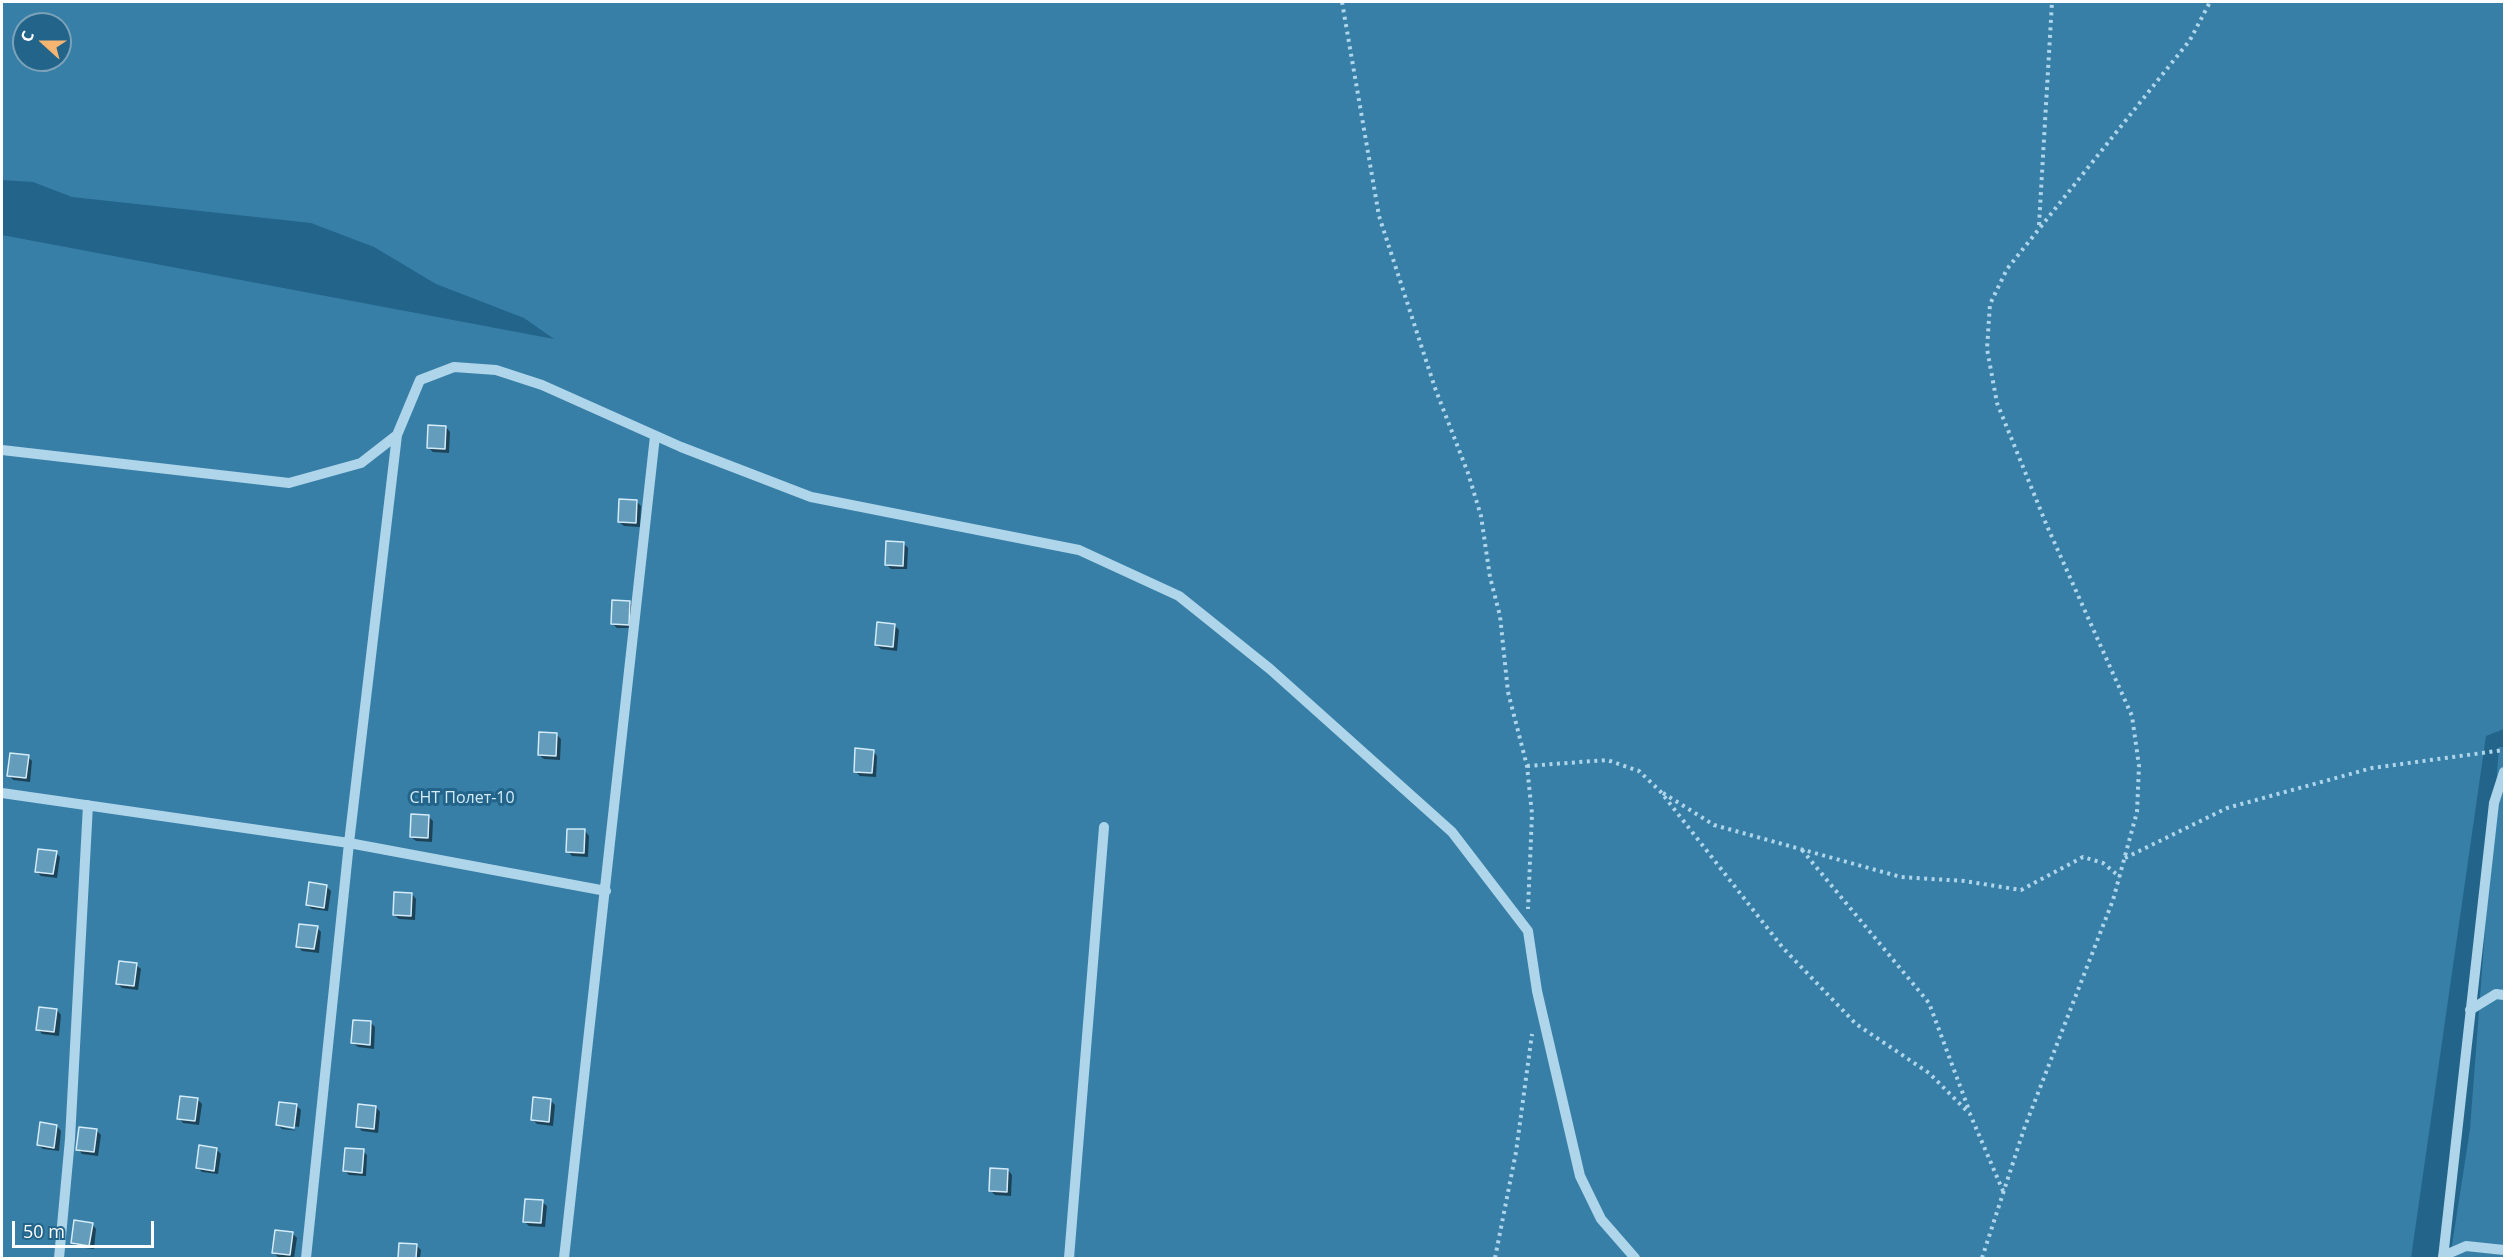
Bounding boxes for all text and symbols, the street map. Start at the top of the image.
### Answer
north arrow [12,12,72,72]
text: С [15,28,39,45]
park label: СНТ Полет-10 [409,788,515,808]
scale bar [15,1209,158,1247]
text: 50 m [23,1219,65,1243]

